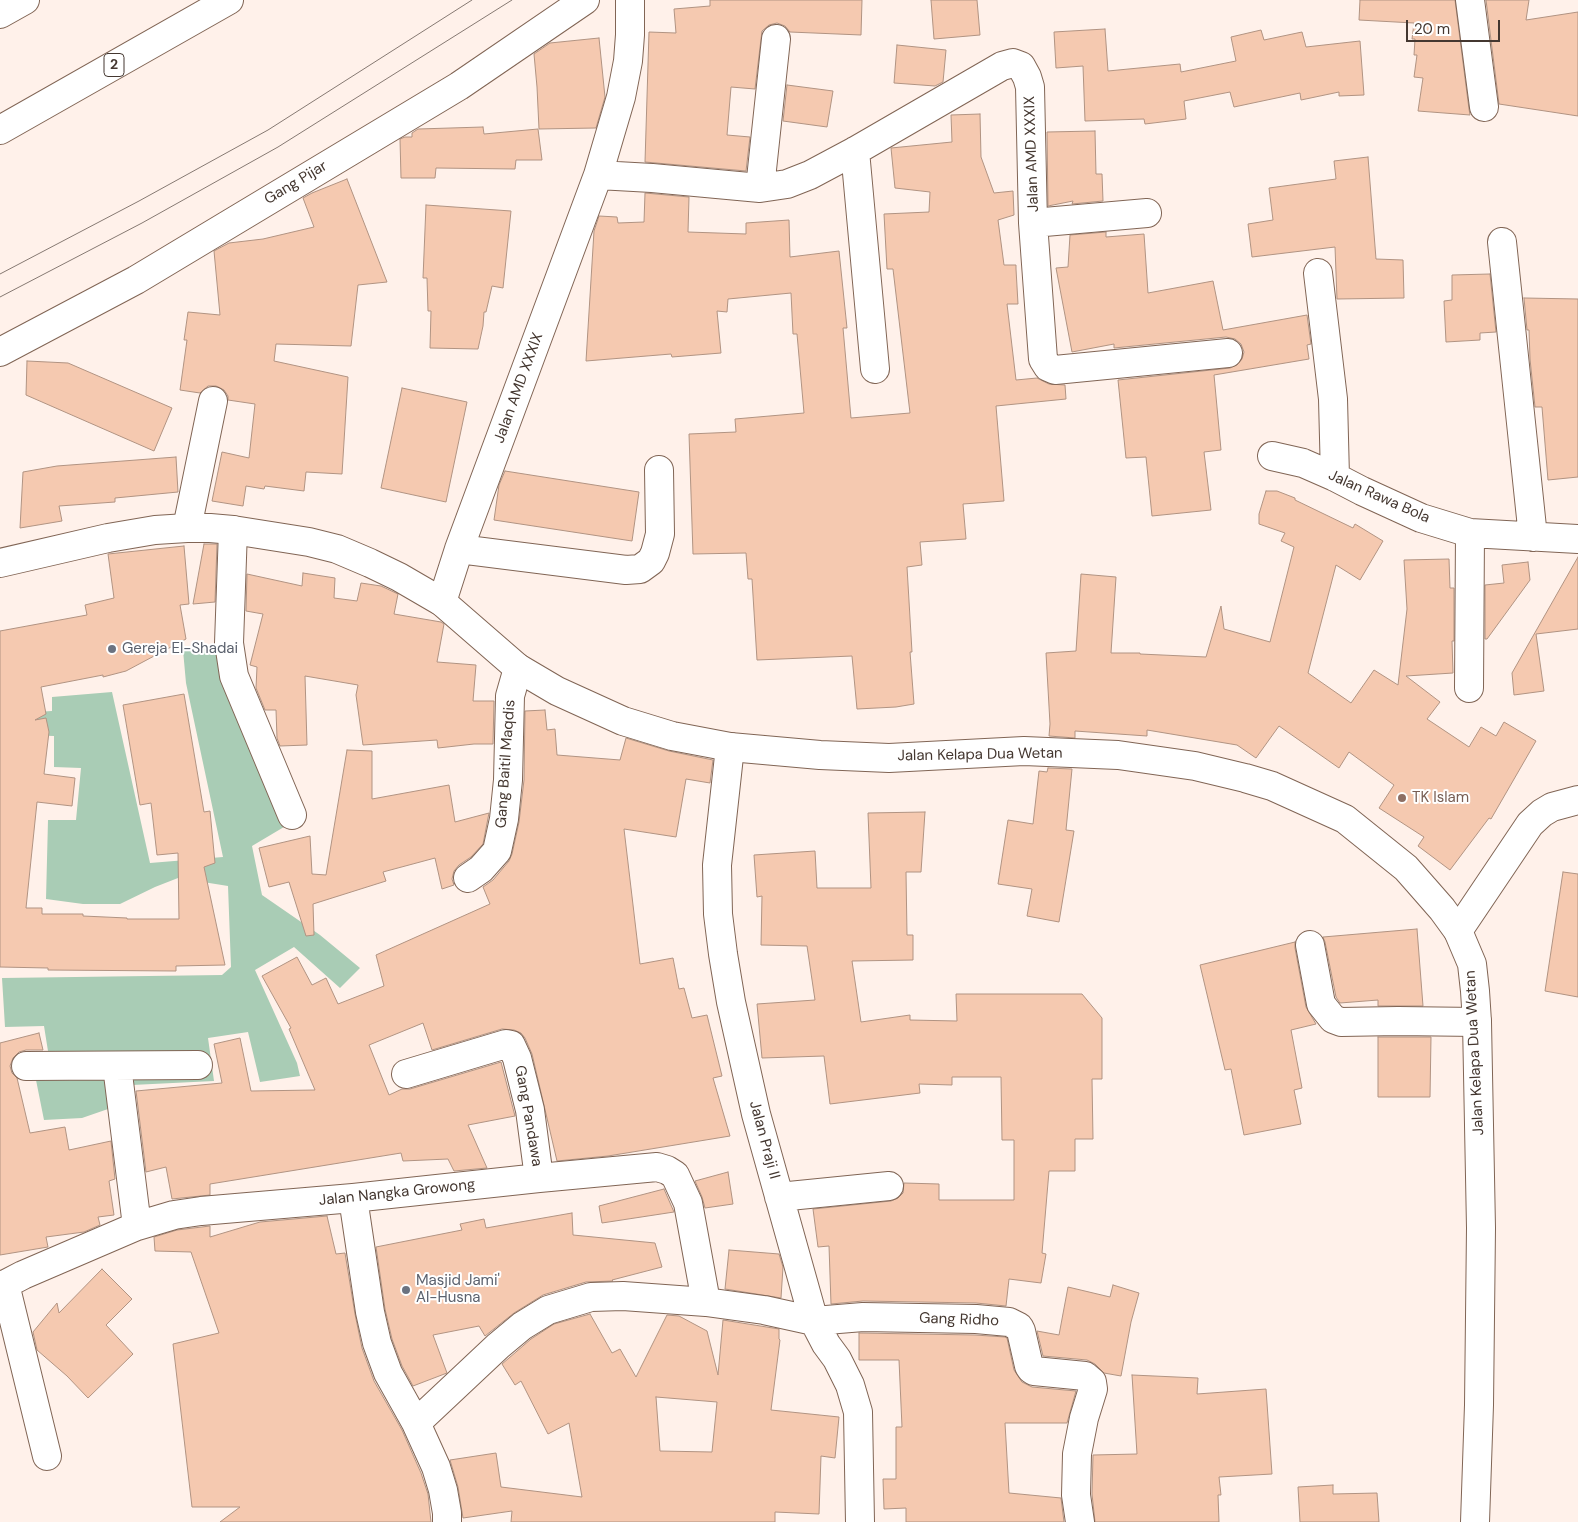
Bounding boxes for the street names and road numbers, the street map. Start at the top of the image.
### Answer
road number: 2 [104,54,124,76]
street label: Jalan AMD XXXIX [1021,96,1043,212]
street label: Gang Pijar [261,157,331,209]
street label: Jalan AMD XXXIX [491,330,547,446]
street label: Jalan Rawa Bola [1325,467,1433,527]
street label: Gang Baitil Maqdis [493,699,519,829]
street label: Jalan Kelapa Dua Wetan [897,745,1063,765]
street label: Jalan Kelapa Dua Wetan [1462,970,1488,1136]
street label: Gang Pandawa [510,1064,546,1168]
street label: Jalan Praji II [745,1099,783,1181]
street label: Jalan Nangka Growong [318,1176,476,1210]
street label: Gang Ridho [919,1310,999,1330]

